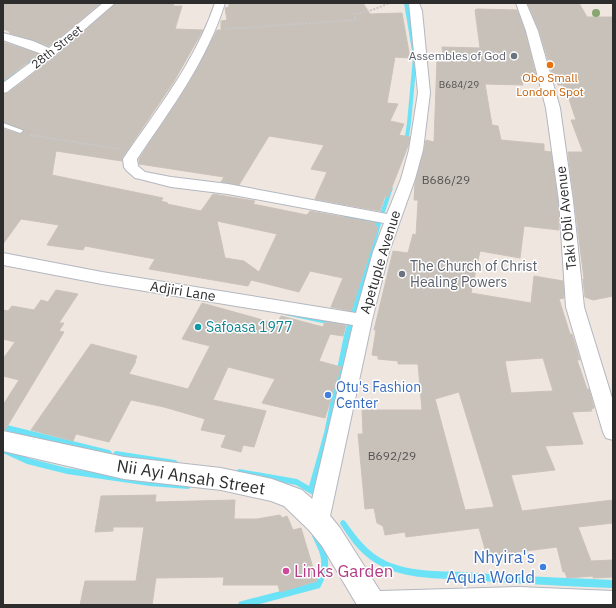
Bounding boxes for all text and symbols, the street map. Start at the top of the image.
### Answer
street label: 28th Street [28,22,85,72]
place label: Assembles of God [409,48,506,63]
marker: Assembles of God [509,51,519,61]
marker: Obo Small London Spot [545,60,555,70]
place label: Obo Small London Spot [516,70,584,99]
house number: B684/29 [439,78,479,91]
street label: Taki Obli Avenue [552,165,580,271]
house number: B686/29 [422,172,470,187]
street label: Apetuple Avenue [356,208,404,316]
place label: The Church of Christ Healing Powers [410,257,538,291]
marker: The Church of Christ Healing Powers [397,269,407,279]
street label: Adjiri Lane [149,277,217,305]
place label: Safoasa 1977 [206,318,293,336]
marker: Safoasa 1977 [193,322,203,332]
place label: Otu's Fashion Center [336,378,421,412]
marker: Otu's Fashion Center [323,390,333,400]
house number: B692/29 [368,448,416,463]
street label: Nii Ayi Ansah Street [115,454,267,500]
place label: Nhyira's Aqua World [446,546,535,588]
place label: Links Garden [294,560,393,582]
marker: Nhyira's Aqua World [538,562,548,572]
marker: Links Garden [281,566,291,576]

